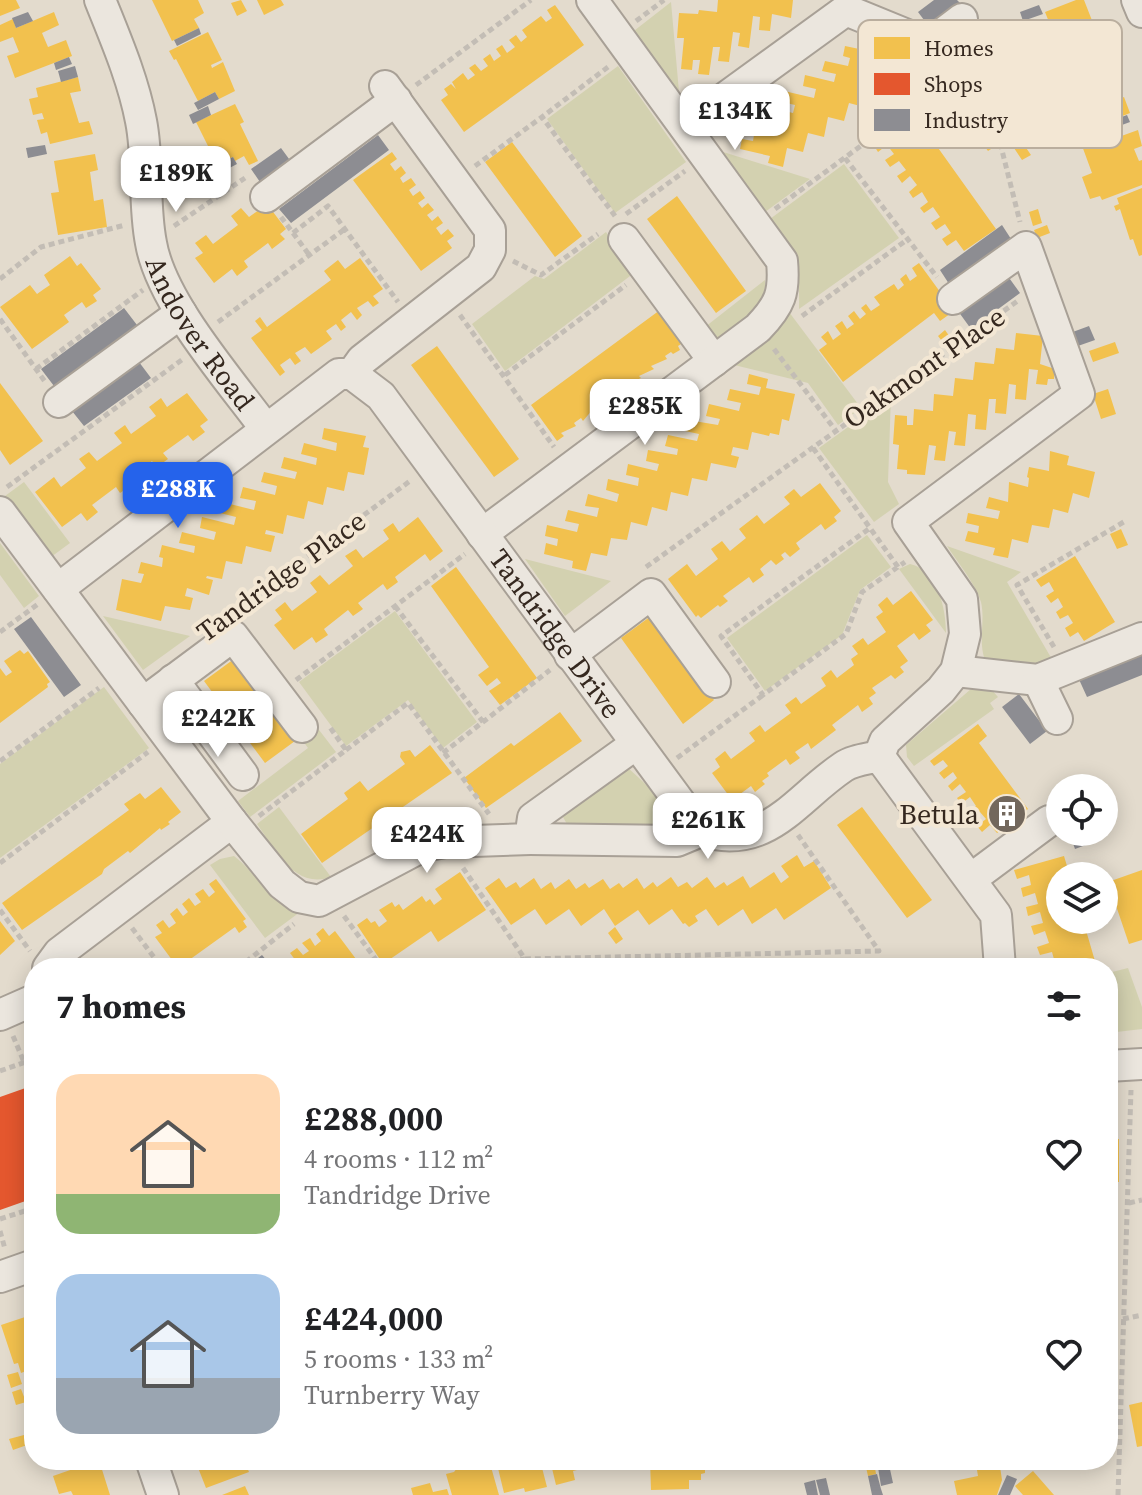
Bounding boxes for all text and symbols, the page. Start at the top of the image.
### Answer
legend [858,20,1122,148]
text: Homes [924,33,994,63]
text: Shops [924,69,983,99]
pin: £134K [679,84,791,152]
text: £134K [698,92,772,128]
text: Industry [924,105,1009,135]
pin: £189K [120,146,232,214]
text: £189K [139,154,213,190]
street label: Andover Road [136,251,264,418]
street label: Oakmont Place [836,297,1012,437]
pin: £285K [589,379,701,447]
text: £285K [608,387,682,423]
pin: £288K [122,462,234,530]
text: £288K [141,470,215,506]
street label: Tandridge Place [189,502,373,650]
street label: Tandridge Drive [481,541,631,726]
pin: £242K [162,691,274,759]
text: £242K [181,699,255,735]
map controls [1046,774,1118,934]
button: locate [1046,774,1118,846]
pin: £261K [652,793,764,861]
building icon: Betula [986,793,1028,835]
place label: Betula [899,795,980,833]
text: £261K [671,801,745,837]
pin: £424K [371,807,483,875]
text: £424K [390,815,464,851]
button: layers [1046,862,1118,934]
text: 7 homes [56,983,186,1029]
icon: filters [1042,984,1086,1028]
text: £288,000 [304,1095,443,1141]
icon: home [120,1106,216,1202]
icon: heart [1042,1132,1086,1176]
text: 4 rooms · 112 m² [304,1141,493,1177]
text: Tandridge Drive [304,1177,491,1213]
text: £424,000 [304,1295,443,1341]
icon: home [120,1306,216,1402]
icon: heart [1042,1332,1086,1376]
text: 5 rooms · 133 m² [304,1341,493,1377]
text: Turnberry Way [304,1377,480,1413]

